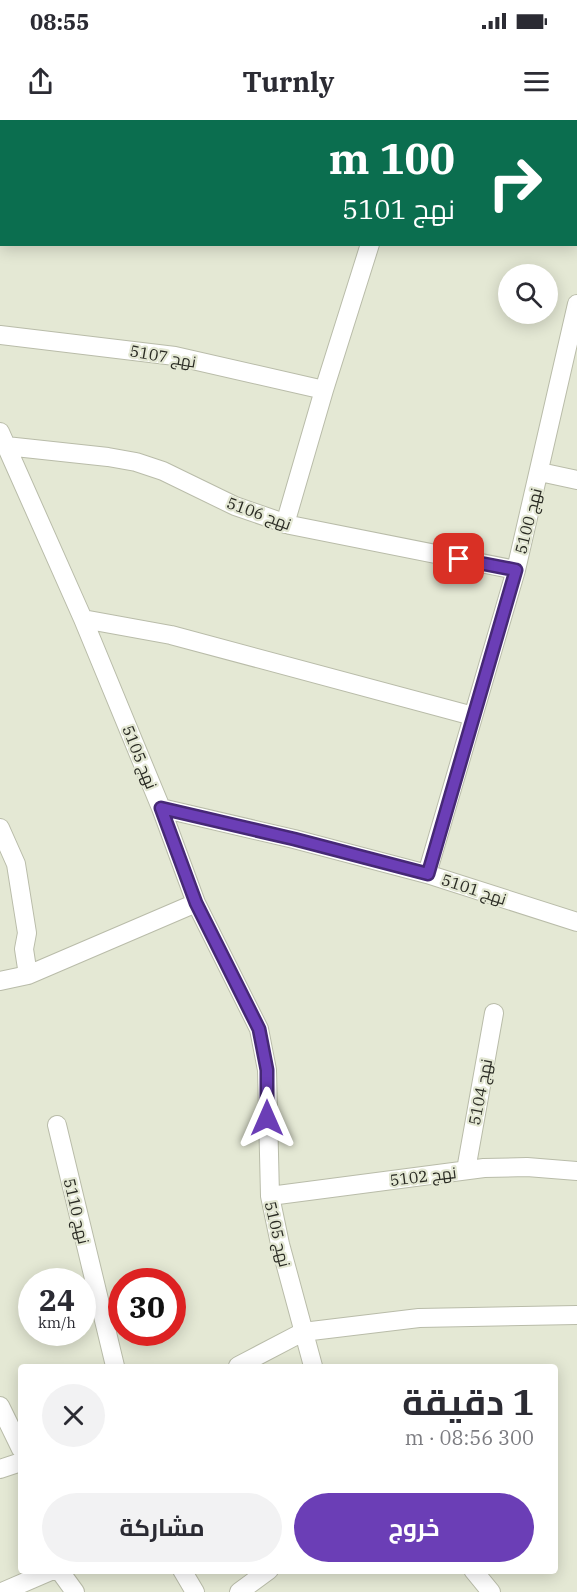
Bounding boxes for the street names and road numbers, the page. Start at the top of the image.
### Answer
street label: نهج 5107 [128,340,198,374]
street label: نهج 5100 [510,486,548,556]
street label: نهج 5106 [223,492,294,536]
street label: نهج 5105 [116,722,162,793]
street label: نهج 5101 [438,869,509,911]
street label: نهج 5104 [464,1057,498,1127]
street label: نهج 5102 [389,1162,458,1192]
street label: نهج 5110 [58,1176,94,1246]
street label: نهج 5105 [259,1199,295,1269]

